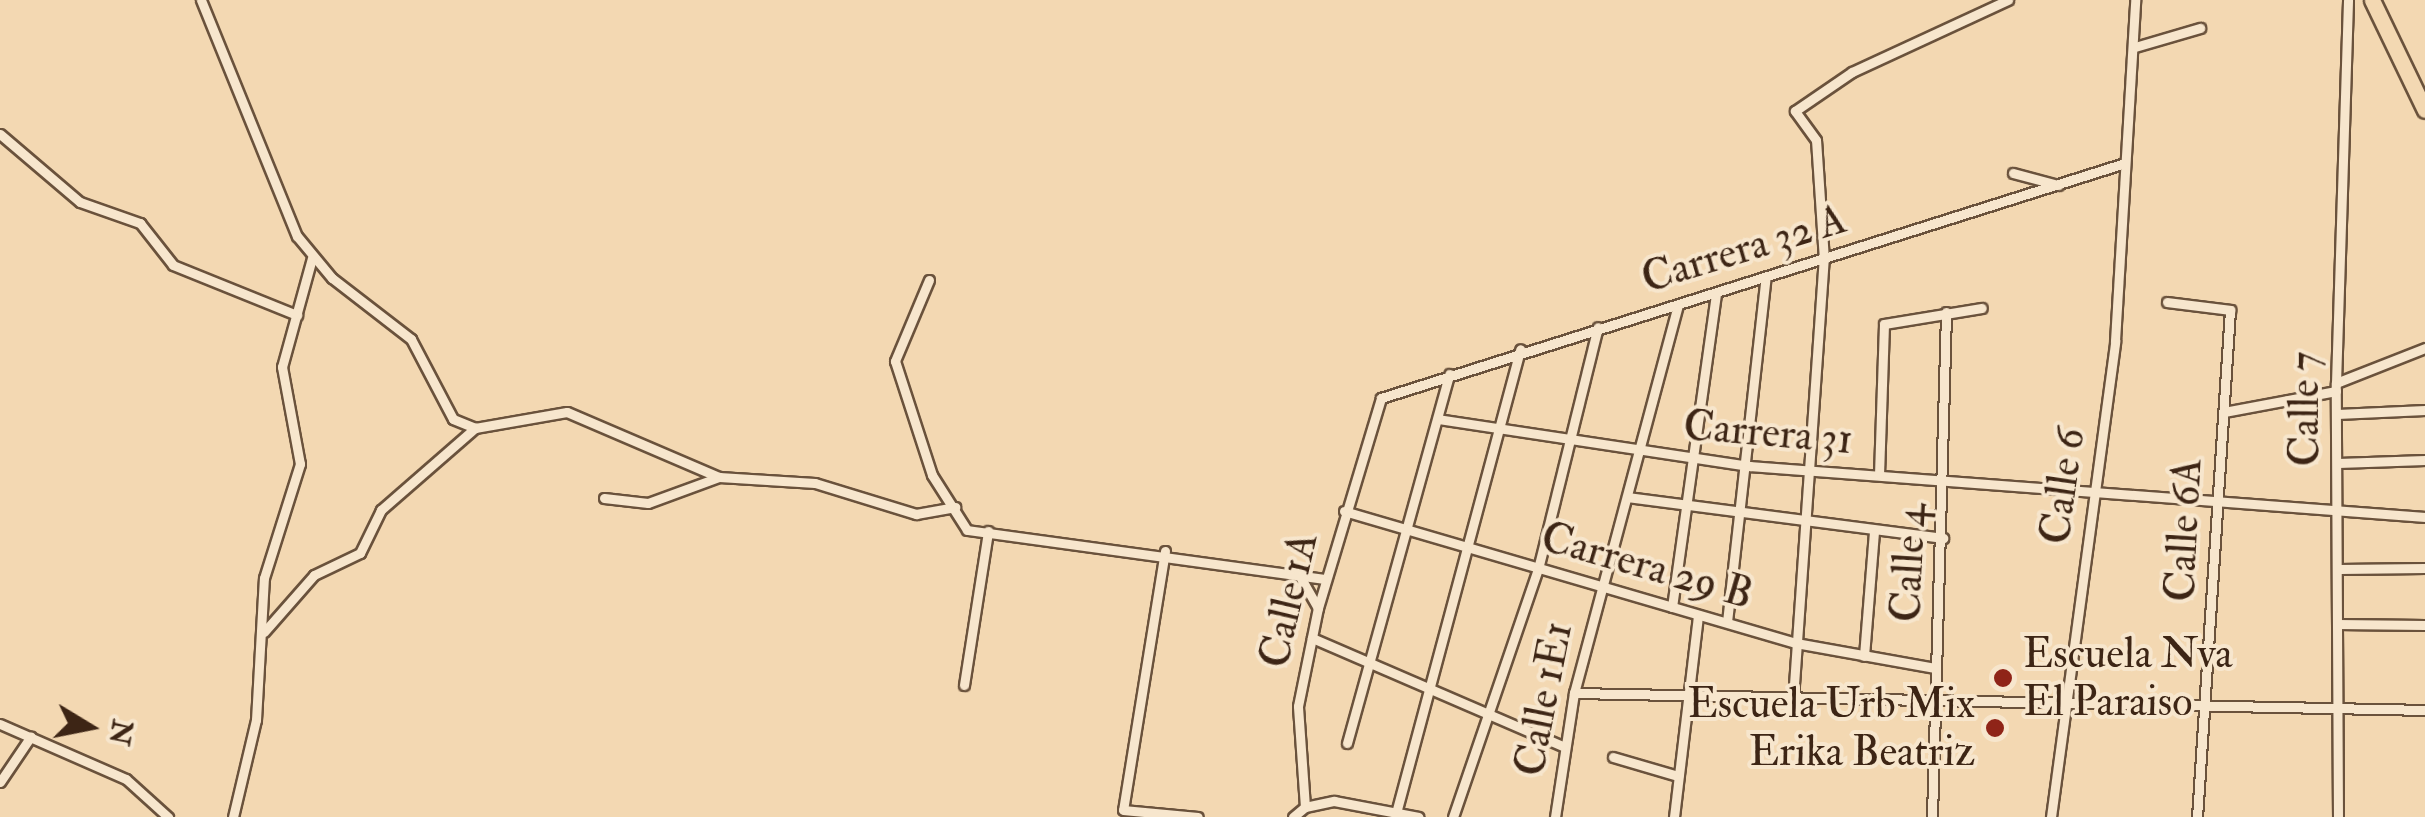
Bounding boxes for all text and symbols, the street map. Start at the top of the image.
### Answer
street label: Carrera 32 A [1636,194,1852,304]
street label: Calle 7 [2280,352,2330,466]
street label: Carrera 31 [1681,401,1855,465]
street label: Calle 6 [2030,425,2096,547]
street label: Calle 6A [2155,457,2213,603]
street label: Calle 4 [1881,503,1937,623]
street label: Carrera 29 B [1536,512,1758,620]
street label: Calle 1A [1249,527,1329,673]
street label: Calle 1E1 [1504,618,1584,780]
place label: Escuela Nva El Paraiso [2023,629,2233,728]
marker: Escuela Nva El Paraiso [1992,667,2014,689]
north arrow [40,677,140,777]
place label: Escuela Urb Mix Erika Beatriz [1688,679,1975,778]
text: N [101,717,139,748]
marker: Escuela Urb Mix Erika Beatriz [1984,717,2006,739]

